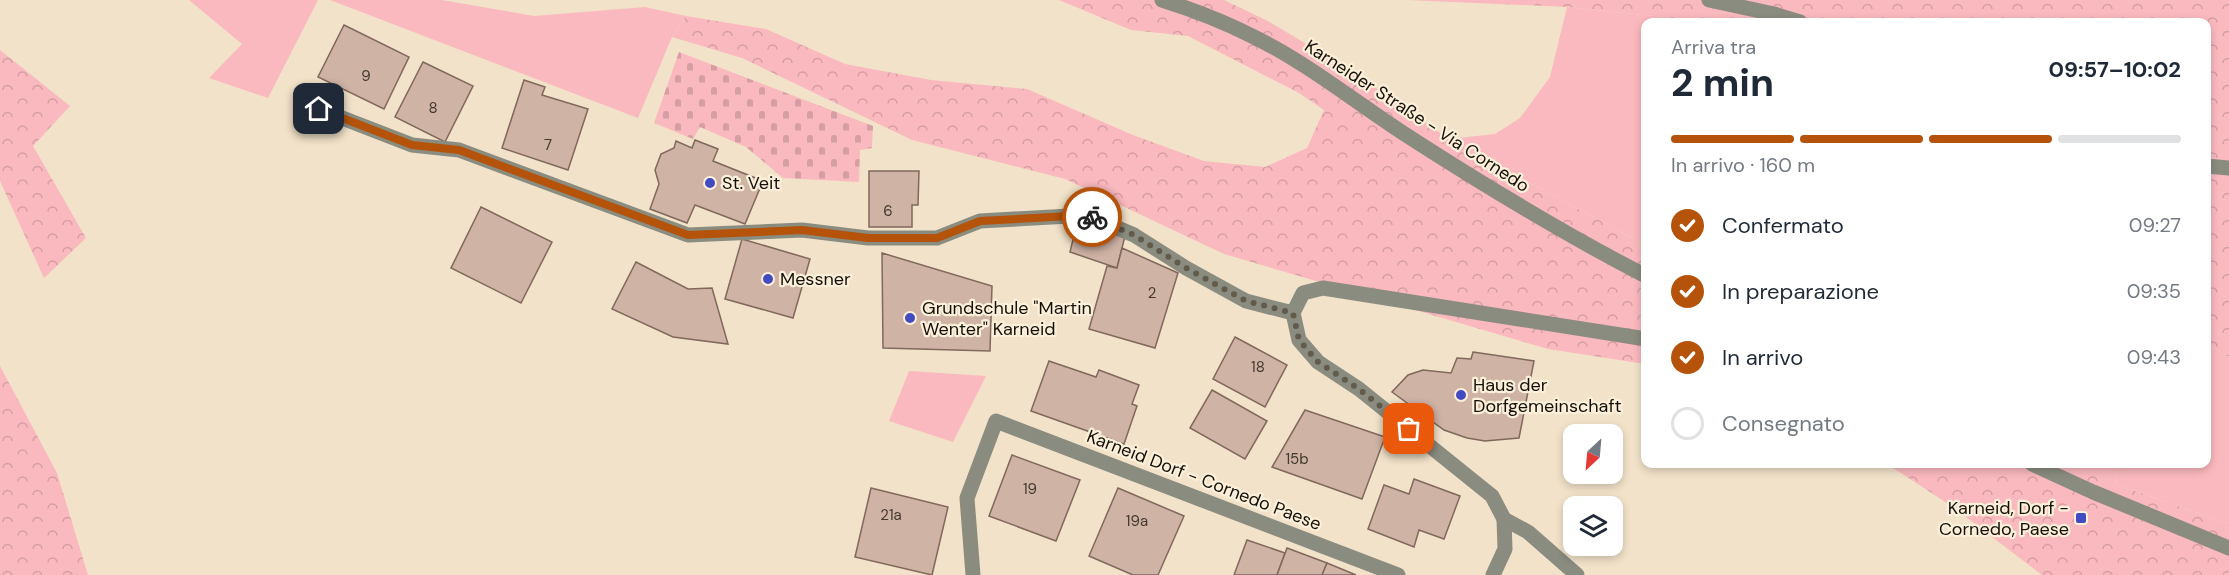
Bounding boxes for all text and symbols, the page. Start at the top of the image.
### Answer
street label: Karneider Straße - Via Cornedo [1300,34,1534,198]
text: Arriva tra [1671,34,1756,60]
text: 09:57–10:02 [2048,55,2181,84]
text: 2 min [1671,57,1774,108]
house number: 9 [361,66,371,86]
pin [293,83,344,134]
icon: home [302,92,335,125]
house number: 8 [428,98,438,118]
house number: 7 [544,135,552,155]
text: In arrivo · 160 m [1671,152,1815,178]
place label: St. Veit [722,171,780,195]
marker: St. Veit [703,176,717,190]
courier [1062,187,1122,247]
house number: 6 [883,201,893,221]
icon: bike [1076,201,1109,234]
icon: check [1671,209,1704,242]
text: Confermato [1722,211,1844,240]
text: 09:27 [2129,212,2181,238]
place label: Messner [780,267,851,291]
marker: Messner [761,272,775,286]
icon: check [1671,275,1704,308]
text: In preparazione [1722,277,1879,306]
text: 09:35 [2127,278,2181,304]
house number: 2 [1148,283,1156,303]
place label: Grundschule "Martin Wenter" Karneid [922,296,1092,341]
marker: Grundschule "Martin Wenter" Karneid [903,311,917,325]
icon: check [1671,341,1704,374]
text: In arrivo [1722,343,1803,372]
text: 09:43 [2127,344,2181,370]
house number: 18 [1251,357,1265,377]
place label: Haus der Dorfgemeinschaft [1473,373,1622,418]
marker: Haus der Dorfgemeinschaft [1454,388,1468,402]
pin [1383,403,1434,454]
text: Consegnato [1722,409,1845,438]
icon: bag [1392,412,1425,445]
street label: Karneid Dorf - Cornedo Paese [1083,424,1325,536]
north arrow [1563,424,1623,484]
map controls [1563,424,1623,556]
house number: 15b [1285,449,1309,469]
house number: 19 [1023,479,1037,499]
button: layers [1563,496,1623,556]
place label: Karneid, Dorf - Cornedo, Paese [1939,496,2069,541]
house number: 21a [880,505,902,525]
house number: 19a [1126,511,1148,531]
marker: Karneid, Dorf - Cornedo, Paese [2074,511,2088,525]

